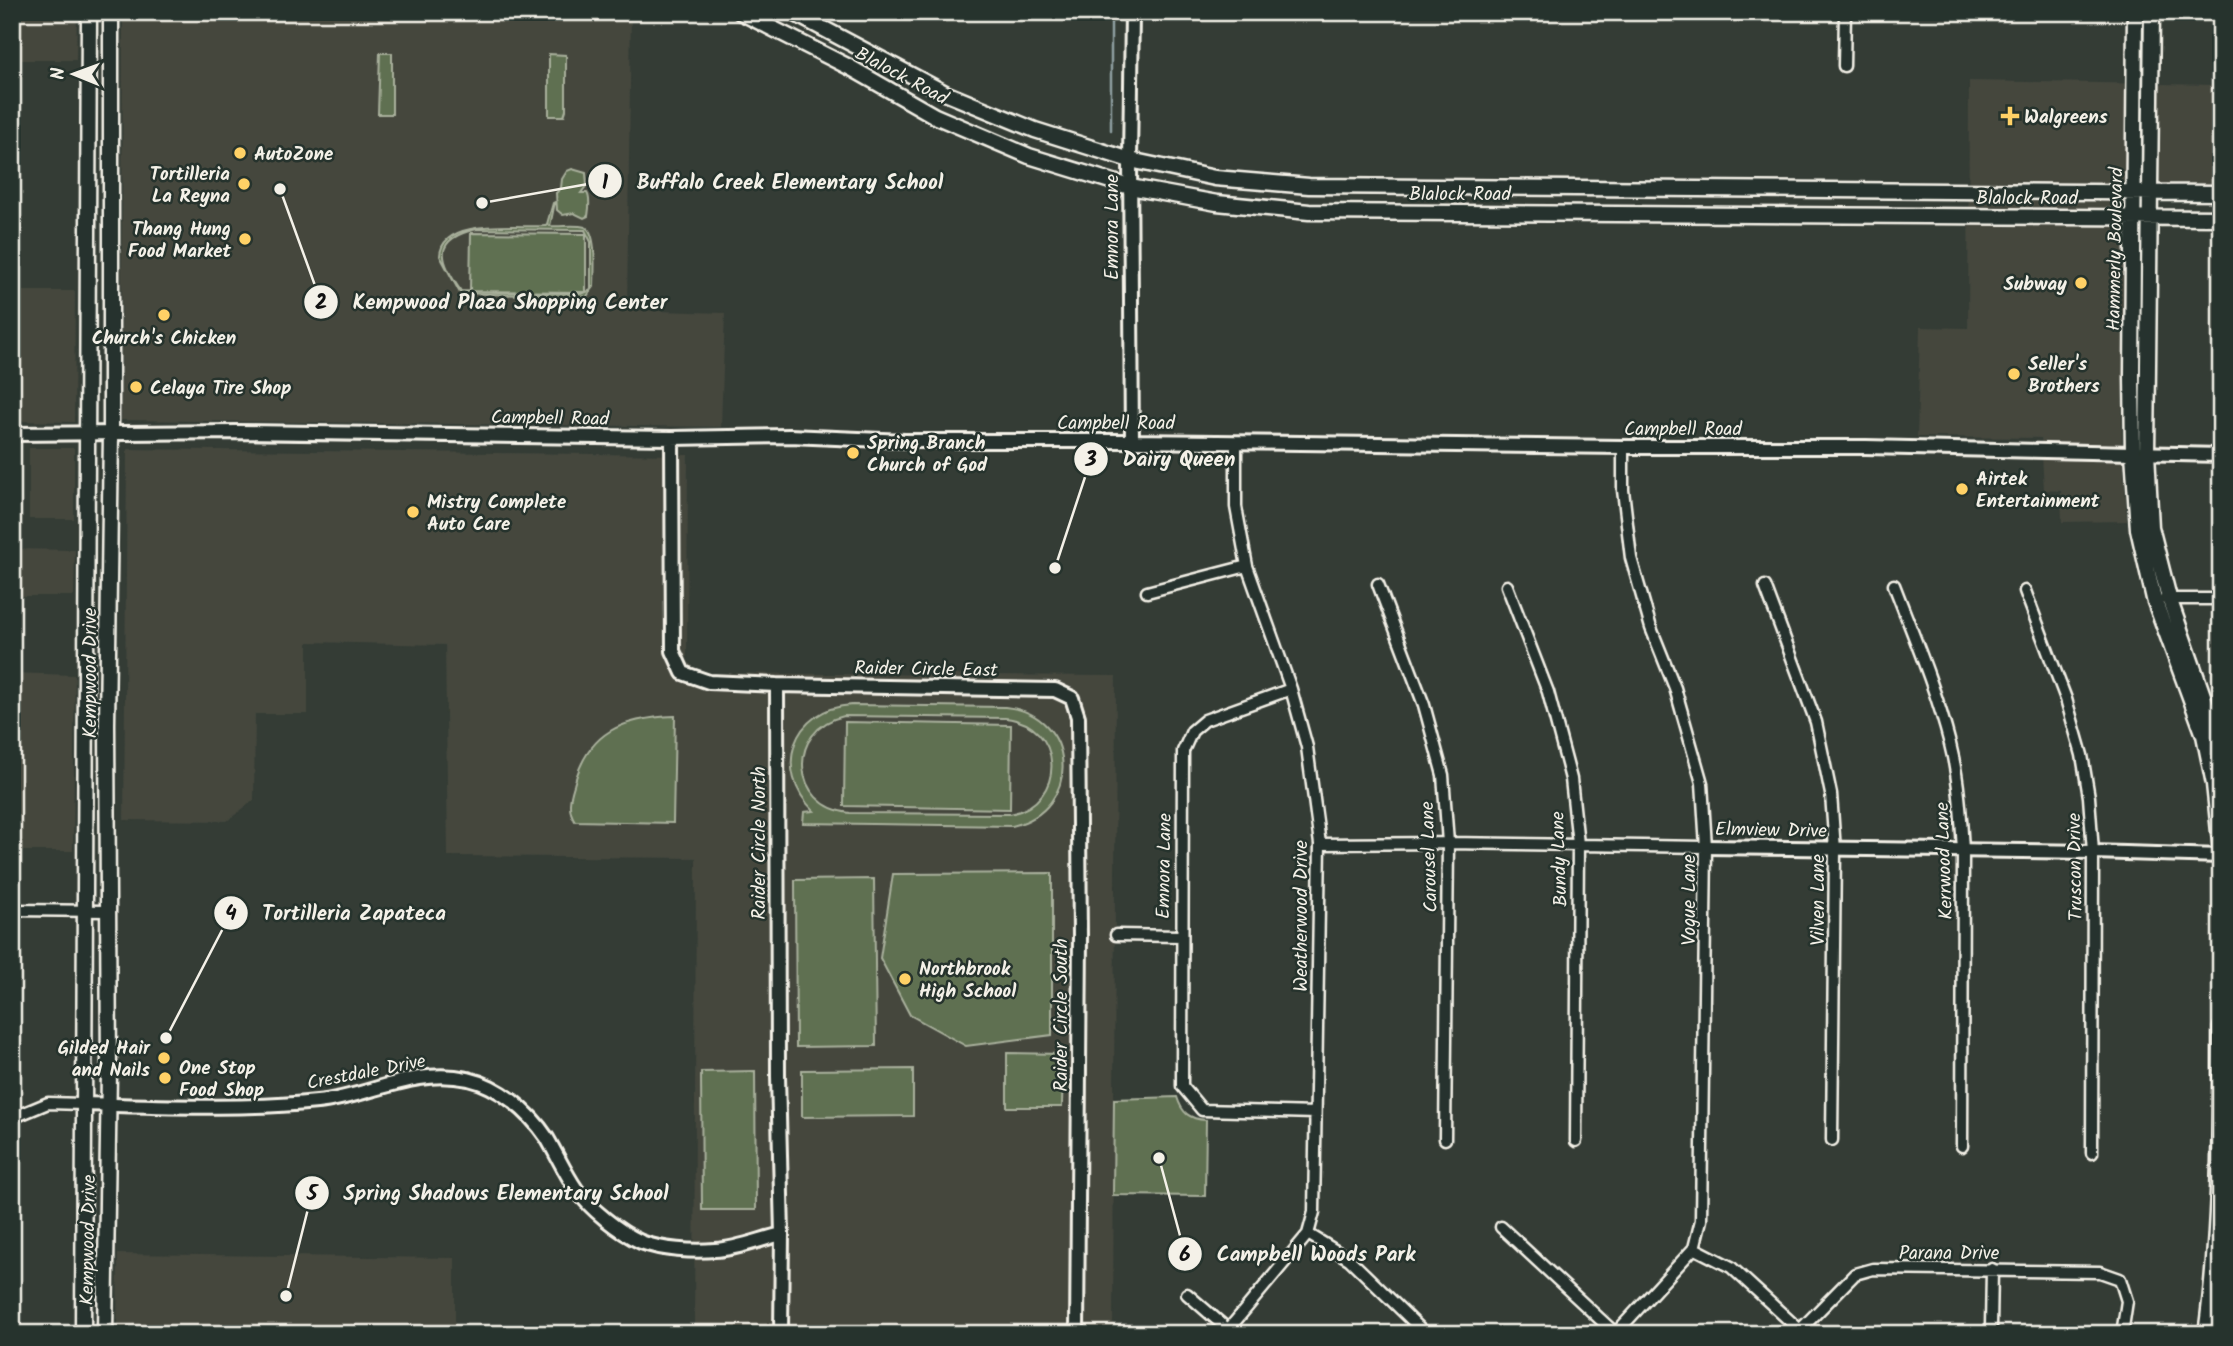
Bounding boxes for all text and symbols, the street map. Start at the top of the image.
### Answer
north arrow [38,38,108,108]
street label: Blalock Road [849,40,954,114]
text: N [44,67,74,80]
place label: Walgreens [2024,103,2108,133]
marker: Walgreens [2002,108,2018,124]
place label: AutoZone [254,140,333,170]
marker: AutoZone [232,145,248,161]
place label: Tortilleria La Reyna [150,160,230,212]
callout: Buffalo Creek Elementary School [587,160,957,202]
street label: Hammerly Boulevard [2100,166,2132,331]
text: 1 [602,167,609,200]
text: Buffalo Creek Elementary School [637,167,944,200]
street label: Emnora Lane [1098,174,1128,280]
marker: Tortilleria La Reyna [236,176,252,192]
street label: Blalock Road [1409,180,1512,210]
street label: Blalock Road [1976,184,2079,214]
place label: Thang Hung Food Market [128,215,231,267]
marker: Thang Hung Food Market [237,231,253,247]
place label: Subway [2003,270,2067,300]
marker: Subway [2073,275,2089,291]
callout: Kempwood Plaza Shopping Center [303,281,681,323]
text: 2 [315,287,327,320]
text: Kempwood Plaza Shopping Center [353,287,669,320]
marker: Church's Chicken [156,307,172,323]
place label: Church's Chicken [92,324,236,354]
place label: Seller's Brothers [2028,350,2100,402]
marker: Seller's Brothers [2006,366,2022,382]
place label: Celaya Tire Shop [150,374,291,404]
marker: Celaya Tire Shop [128,379,144,395]
street label: Campbell Road [491,403,610,435]
street label: Campbell Road [1057,409,1176,439]
street label: Campbell Road [1624,415,1743,445]
place label: Spring Branch Church of God [867,429,988,481]
callout: Dairy Queen [1074,438,1250,480]
text: 3 [1084,444,1097,477]
text: Dairy Queen [1123,444,1235,477]
marker: Spring Branch Church of God [845,445,861,461]
place label: Airtek Entertainment [1976,465,2100,517]
marker: Airtek Entertainment [1954,481,1970,497]
place label: Mistry Complete Auto Care [427,488,566,540]
marker: Mistry Complete Auto Care [405,504,421,520]
street label: Kempwood Drive [76,607,106,738]
street label: Raider Circle East [854,654,999,686]
street label: Raider Circle North [745,766,775,920]
street label: Carousel Lane [1413,800,1447,913]
street label: Kerrwood Lane [1928,801,1962,920]
street label: Bundy Lane [1543,810,1577,907]
street label: Emnora Lane [1149,812,1181,919]
street label: Truscon Drive [2060,812,2092,921]
street label: Elmview Drive [1715,815,1828,847]
street label: Weatherwood Drive [1287,840,1317,992]
street label: Vogue Lane [1675,854,1705,946]
street label: Vilven Lane [1804,854,1834,946]
callout: Tortilleria Zapateca [214,892,460,934]
text: 4 [225,898,237,931]
text: Tortilleria Zapateca [262,898,446,931]
street label: Raider Circle South [1047,938,1077,1092]
place label: Northbrook High School [919,955,1017,1007]
marker: Northbrook High School [897,971,913,987]
place label: Gilded Hair and Nails [58,1034,151,1086]
street label: Crestdale Drive [304,1047,429,1099]
marker: Gilded Hair and Nails [156,1050,172,1066]
place label: One Stop Food Shop [179,1054,264,1106]
marker: One Stop Food Shop [157,1070,173,1086]
callout: Spring Shadows Elementary School [295,1172,683,1214]
street label: Kempwood Drive [73,1174,105,1306]
text: 5 [306,1178,320,1211]
text: Spring Shadows Elementary School [343,1178,669,1211]
callout: Campbell Woods Park [1167,1233,1429,1275]
text: 6 [1179,1239,1191,1272]
text: Campbell Woods Park [1217,1239,1416,1272]
street label: Parana Drive [1899,1239,2000,1269]

